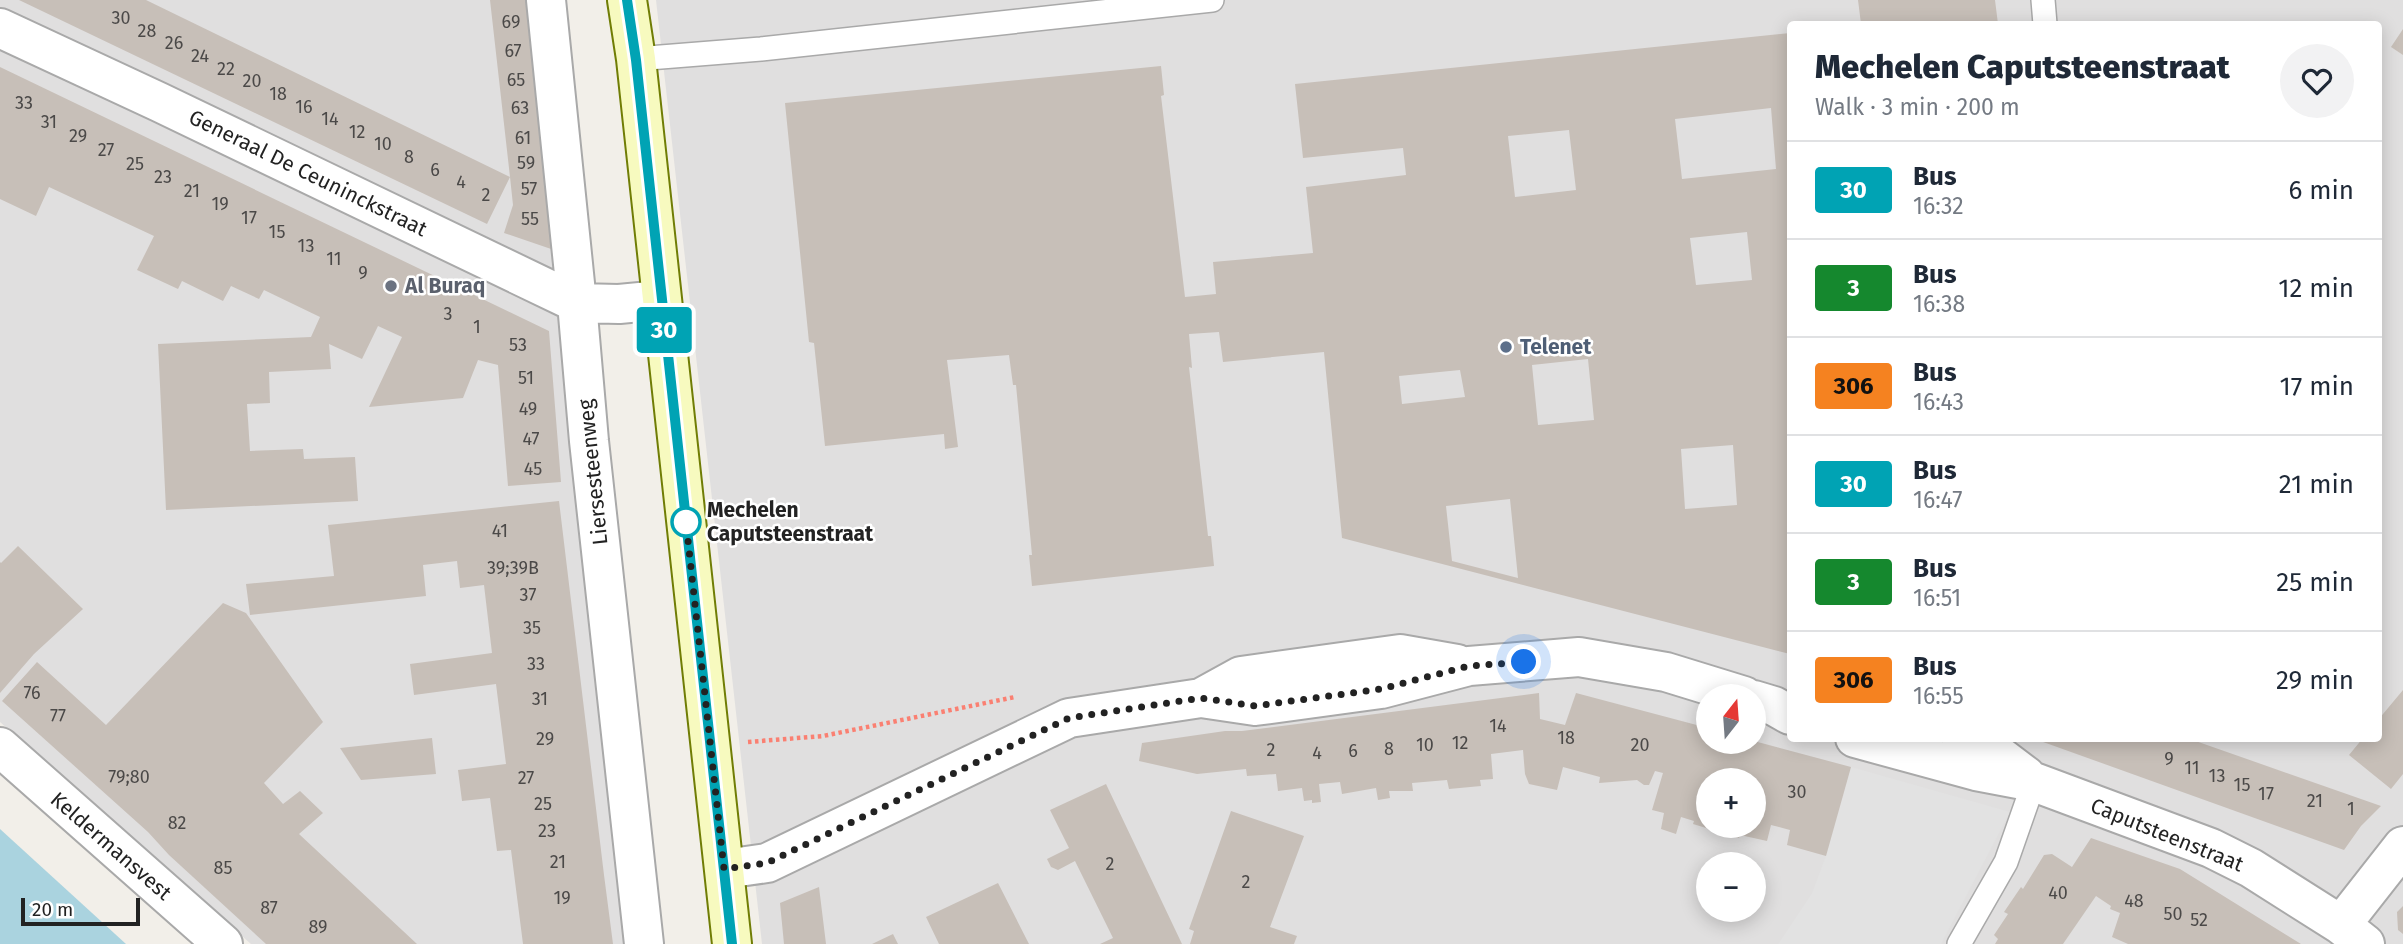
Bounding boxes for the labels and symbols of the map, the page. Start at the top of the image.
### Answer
house number: 30 [111,7,131,29]
house number: 69 [502,11,520,33]
house number: 28 [138,20,156,42]
house number: 26 [165,32,183,54]
house number: 67 [504,40,522,62]
house number: 24 [191,45,209,67]
house number: 22 [217,58,235,80]
house number: 65 [507,69,525,91]
house number: 20 [243,70,261,92]
house number: 18 [269,83,287,105]
house number: 33 [15,92,33,114]
house number: 16 [295,96,313,118]
house number: 63 [511,97,529,119]
street label: Generaal De Ceuninckstraat [185,104,432,242]
house number: 14 [321,108,339,130]
house number: 31 [41,111,57,133]
house number: 12 [349,121,365,143]
house number: 29 [69,125,87,147]
house number: 61 [515,127,531,149]
house number: 10 [374,133,392,155]
house number: 27 [98,139,114,161]
house number: 8 [404,146,414,168]
house number: 59 [517,152,535,174]
house number: 25 [126,153,144,175]
house number: 6 [430,159,440,181]
house number: 23 [154,166,172,188]
house number: 4 [456,171,466,193]
house number: 57 [521,178,537,200]
house number: 21 [184,180,200,202]
house number: 2 [482,184,491,206]
house number: 19 [211,193,229,215]
house number: 17 [241,207,257,229]
house number: 55 [521,208,539,230]
house number: 15 [269,221,285,243]
house number: 13 [298,235,314,257]
house number: 11 [326,248,342,270]
house number: 9 [358,262,368,284]
place label: Al Buraq [404,273,485,299]
marker: Al Buraq [383,278,399,294]
house number: 3 [444,303,452,325]
line badge: 30 [632,307,696,353]
house number: 1 [473,316,481,338]
house number: 53 [509,334,527,356]
place label: Telenet [1520,334,1592,360]
marker: Telenet [1498,339,1514,355]
house number: 51 [518,367,534,389]
house number: 49 [519,398,537,420]
street label: Liersesteenweg [572,398,614,546]
house number: 47 [522,428,540,450]
house number: 45 [524,458,542,480]
place label: Mechelen Caputsteenstraat [707,497,874,547]
marker: Mechelen Caputsteenstraat [671,507,701,537]
house number: 41 [492,520,508,542]
house number: 39;39B [487,557,539,579]
house number: 37 [520,584,536,606]
house number: 35 [523,617,541,639]
your location [1506,644,1541,679]
house number: 33 [527,653,545,675]
house number: 76 [23,682,41,704]
north arrow [1696,684,1766,754]
house number: 31 [532,688,548,710]
house number: 77 [50,705,66,727]
house number: 14 [1489,715,1507,737]
house number: 18 [1557,727,1575,749]
house number: 29 [536,728,554,750]
house number: 12 [1452,732,1468,754]
house number: 10 [1416,734,1434,756]
house number: 20 [1631,734,1649,756]
house number: 8 [1384,738,1394,760]
house number: 2 [1267,739,1276,761]
house number: 6 [1348,740,1358,762]
house number: 4 [1312,742,1322,764]
house number: 9 [2164,748,2174,770]
house number: 11 [2184,757,2200,779]
house number: 13 [2209,765,2225,787]
house number: 79;80 [108,766,150,788]
house number: 27 [518,767,534,789]
house number: 15 [2234,774,2250,796]
house number: 30 [1787,781,1807,803]
house number: 17 [2258,783,2274,805]
street label: Keldermansvest [45,786,177,906]
house number: 21 [2307,790,2323,812]
street label: Caputsteenstraat [2087,792,2248,878]
house number: 25 [534,793,552,815]
house number: 1 [2347,798,2355,820]
house number: 82 [168,812,186,834]
house number: 23 [538,820,556,842]
house number: 21 [550,851,566,873]
house number: 2 [1106,853,1115,875]
house number: 85 [214,857,232,879]
house number: 2 [1242,871,1251,893]
house number: 40 [2048,882,2068,904]
house number: 19 [553,887,571,909]
house number: 48 [2124,890,2144,912]
scale bar [21,895,140,927]
house number: 87 [260,897,278,919]
house number: 50 [2163,903,2183,925]
house number: 52 [2190,909,2208,931]
house number: 89 [308,916,328,938]

